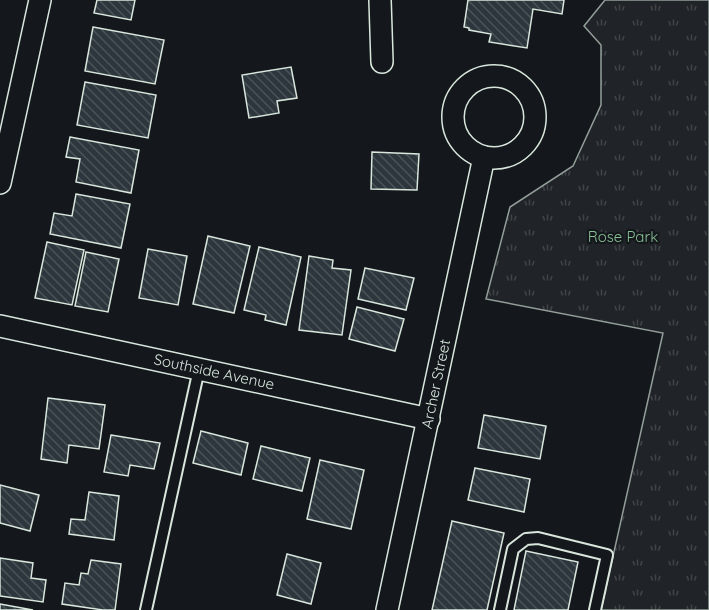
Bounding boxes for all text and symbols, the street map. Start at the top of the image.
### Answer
park label: Rose Park [588,227,658,246]
street label: Archer Street [417,338,454,430]
street label: Southside Avenue [152,349,276,394]

